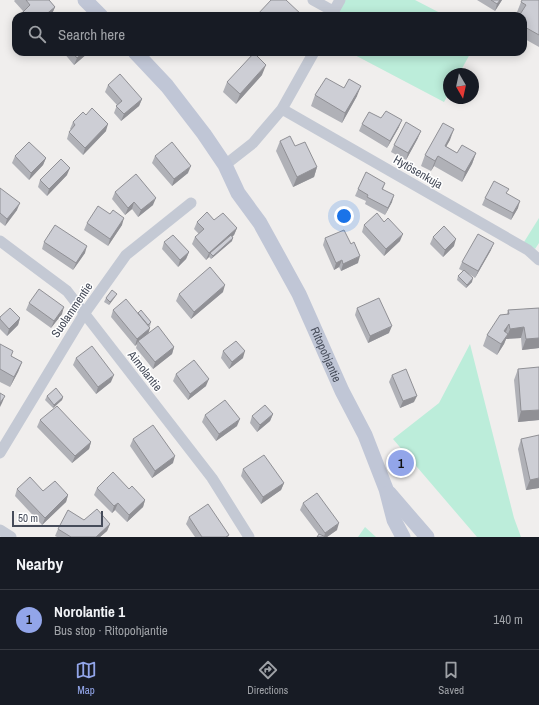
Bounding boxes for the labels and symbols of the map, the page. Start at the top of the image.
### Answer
north arrow [443,68,479,104]
street label: Hytösenkuja [391,152,446,193]
your location [334,206,354,226]
street label: Suolammentie [48,279,96,341]
street label: Ritopohjantie [307,324,345,385]
street label: Aimolantie [124,347,166,394]
pin: 1 [388,448,414,478]
scale bar [12,509,103,528]

